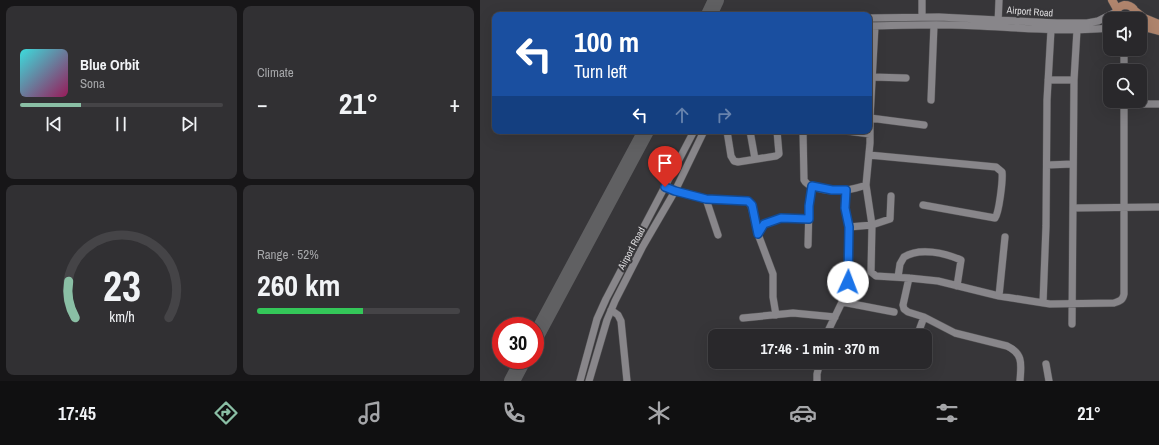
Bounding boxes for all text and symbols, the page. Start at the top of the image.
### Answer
street label: Airport Road [1005,3,1054,20]
map controls [1103,12,1147,108]
button: sound [1103,12,1147,56]
text: 100 m [574,23,639,61]
icon: left [508,28,560,80]
text: Blue Orbit [80,54,139,75]
text: Turn left [574,59,627,84]
text: Climate [257,64,294,81]
button: search [1103,64,1147,108]
text: Sona [80,75,105,92]
text: 21° [339,83,378,123]
text: − [257,89,268,119]
text: + [449,89,460,119]
icon: left [629,104,651,126]
icon: ahead [671,104,693,126]
icon: right [713,104,735,126]
icon: previous [43,113,65,135]
icon: pause [110,113,132,135]
icon: next [178,113,200,135]
pin [648,146,682,187]
icon: arrive [654,152,676,174]
street label: Airport Road [614,225,648,273]
text: Range · 52% [257,246,319,263]
text: 23 [103,258,140,314]
position arrow [827,261,869,303]
text: 260 km [257,265,340,305]
text: km/h [109,306,134,325]
speed limit sign: 30 [492,317,544,369]
text: 17:46 · 1 min · 370 m [761,338,879,359]
icon: directions [212,399,240,427]
icon: music [356,399,384,427]
icon: phone [500,399,528,427]
icon: climate [645,399,673,427]
icon: car [789,399,817,427]
icon: filters [933,399,961,427]
text: 17:45 [58,401,96,426]
text: 21° [1077,401,1101,426]

